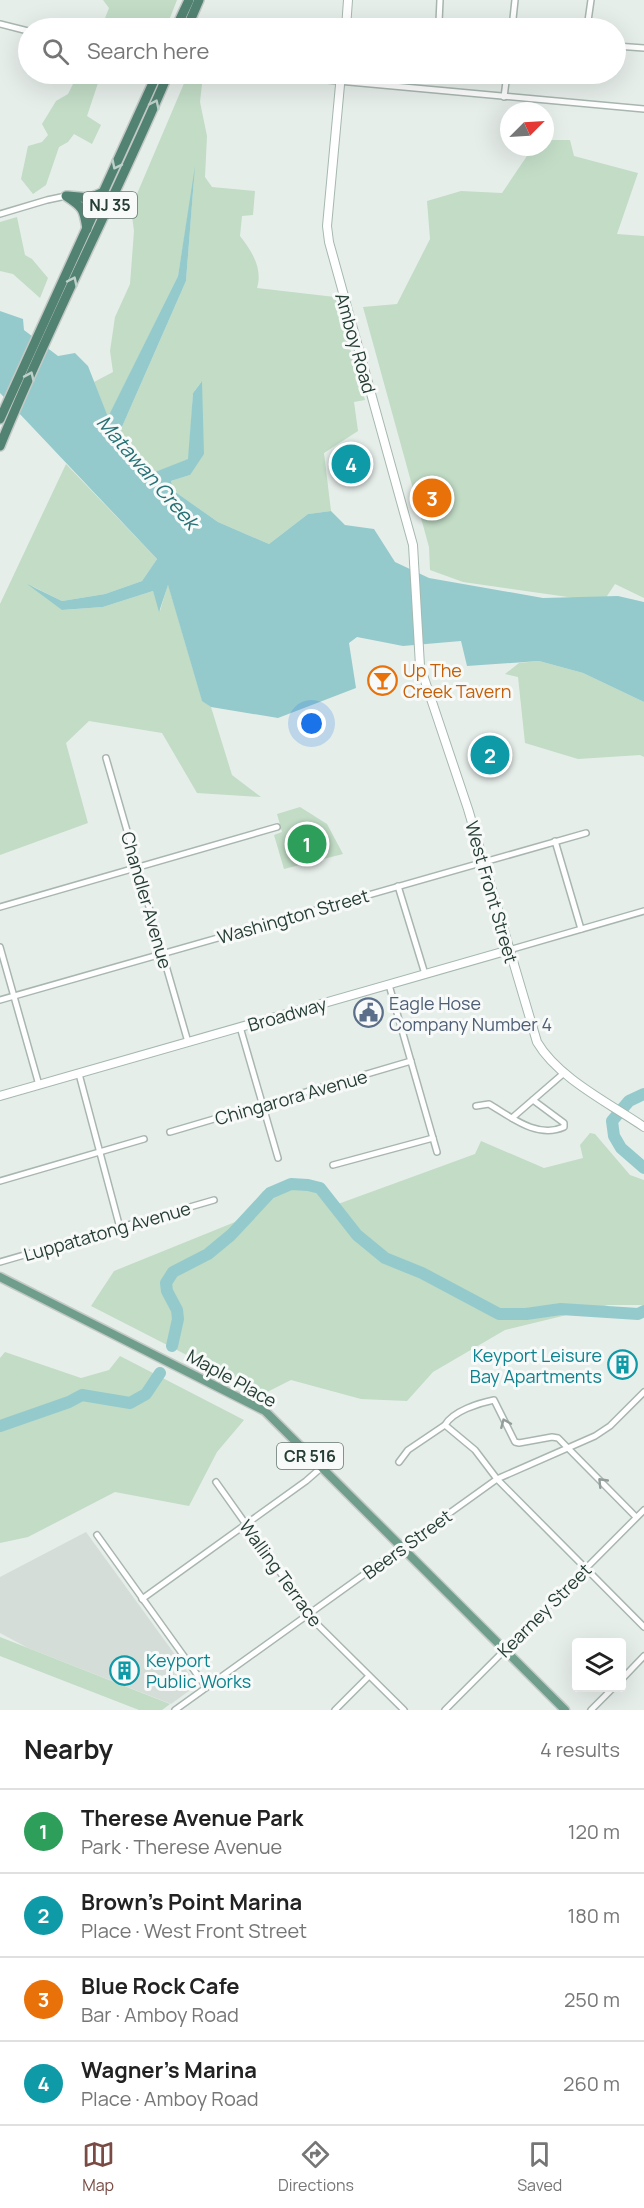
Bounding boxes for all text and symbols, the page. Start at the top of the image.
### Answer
search box [18,18,626,84]
icon: search [39,35,72,68]
text: Search here [87,36,209,66]
one-way arrow [148,100,160,111]
north arrow [500,102,554,156]
one-way arrow [112,159,124,170]
road number: NJ 35 [83,192,137,218]
one-way arrow [66,277,78,288]
street label: Amboy Road [330,290,382,396]
one-way arrow [22,372,34,383]
water label: Matawan Creek [91,409,207,537]
pin: 4 [332,442,370,486]
pin: 3 [412,476,452,520]
place label: Up The Creek Tavern [403,658,511,703]
bar icon: Up The Creek Tavern [366,664,398,696]
your location [297,709,326,738]
pin: 2 [470,732,510,777]
street label: West Front Street [460,818,524,966]
pin: 1 [288,822,326,866]
street label: Chandler Avenue [116,829,178,971]
street label: Washington Street [215,883,371,949]
street label: Broadway [245,991,330,1037]
place label: Eagle Hose Company Number 4 [389,991,552,1036]
public building icon: Eagle Hose Company Number 4 [352,997,384,1029]
street label: Chingarora Avenue [212,1064,370,1130]
street label: Luppatatong Avenue [21,1196,193,1266]
street label: Maple Place [183,1343,281,1413]
place label: Keyport Leisure Bay Apartments [470,1343,602,1388]
building icon: Keyport Leisure Bay Apartments [607,1349,639,1381]
one-way arrow [500,1418,512,1429]
road number: CR 516 [277,1443,343,1469]
one-way arrow [599,1479,610,1490]
street label: Beers Street [358,1504,456,1584]
street label: Walling Terrace [234,1515,328,1631]
street label: Kearney Street [492,1558,596,1662]
map controls [572,1638,626,1692]
button: layers [572,1638,626,1692]
place label: Keyport Public Works [146,1648,251,1693]
building icon: Keyport Public Works [109,1654,141,1686]
text: Nearby [24,1731,113,1767]
text: 4 results [540,1736,620,1763]
text: Therese Avenue Park [81,1803,303,1833]
text: 1 [39,1818,48,1845]
text: 120 m [568,1818,620,1845]
text: Park · Therese Avenue [81,1833,282,1860]
text: Brown's Point Marina [81,1887,302,1917]
text: 2 [38,1902,49,1929]
text: 180 m [567,1902,620,1929]
text: Place · West Front Street [81,1917,307,1944]
text: Blue Rock Cafe [81,1971,240,2001]
text: 3 [38,1986,49,2013]
text: 250 m [564,1986,620,2013]
text: Bar · Amboy Road [81,2001,239,2028]
text: Wagner's Marina [81,2055,257,2085]
text: 4 [37,2070,50,2097]
text: 260 m [563,2070,620,2097]
text: Place · Amboy Road [81,2085,259,2112]
tab: Map [82,2138,115,2196]
tab: Directions [278,2138,354,2196]
tab: Saved [517,2138,562,2196]

